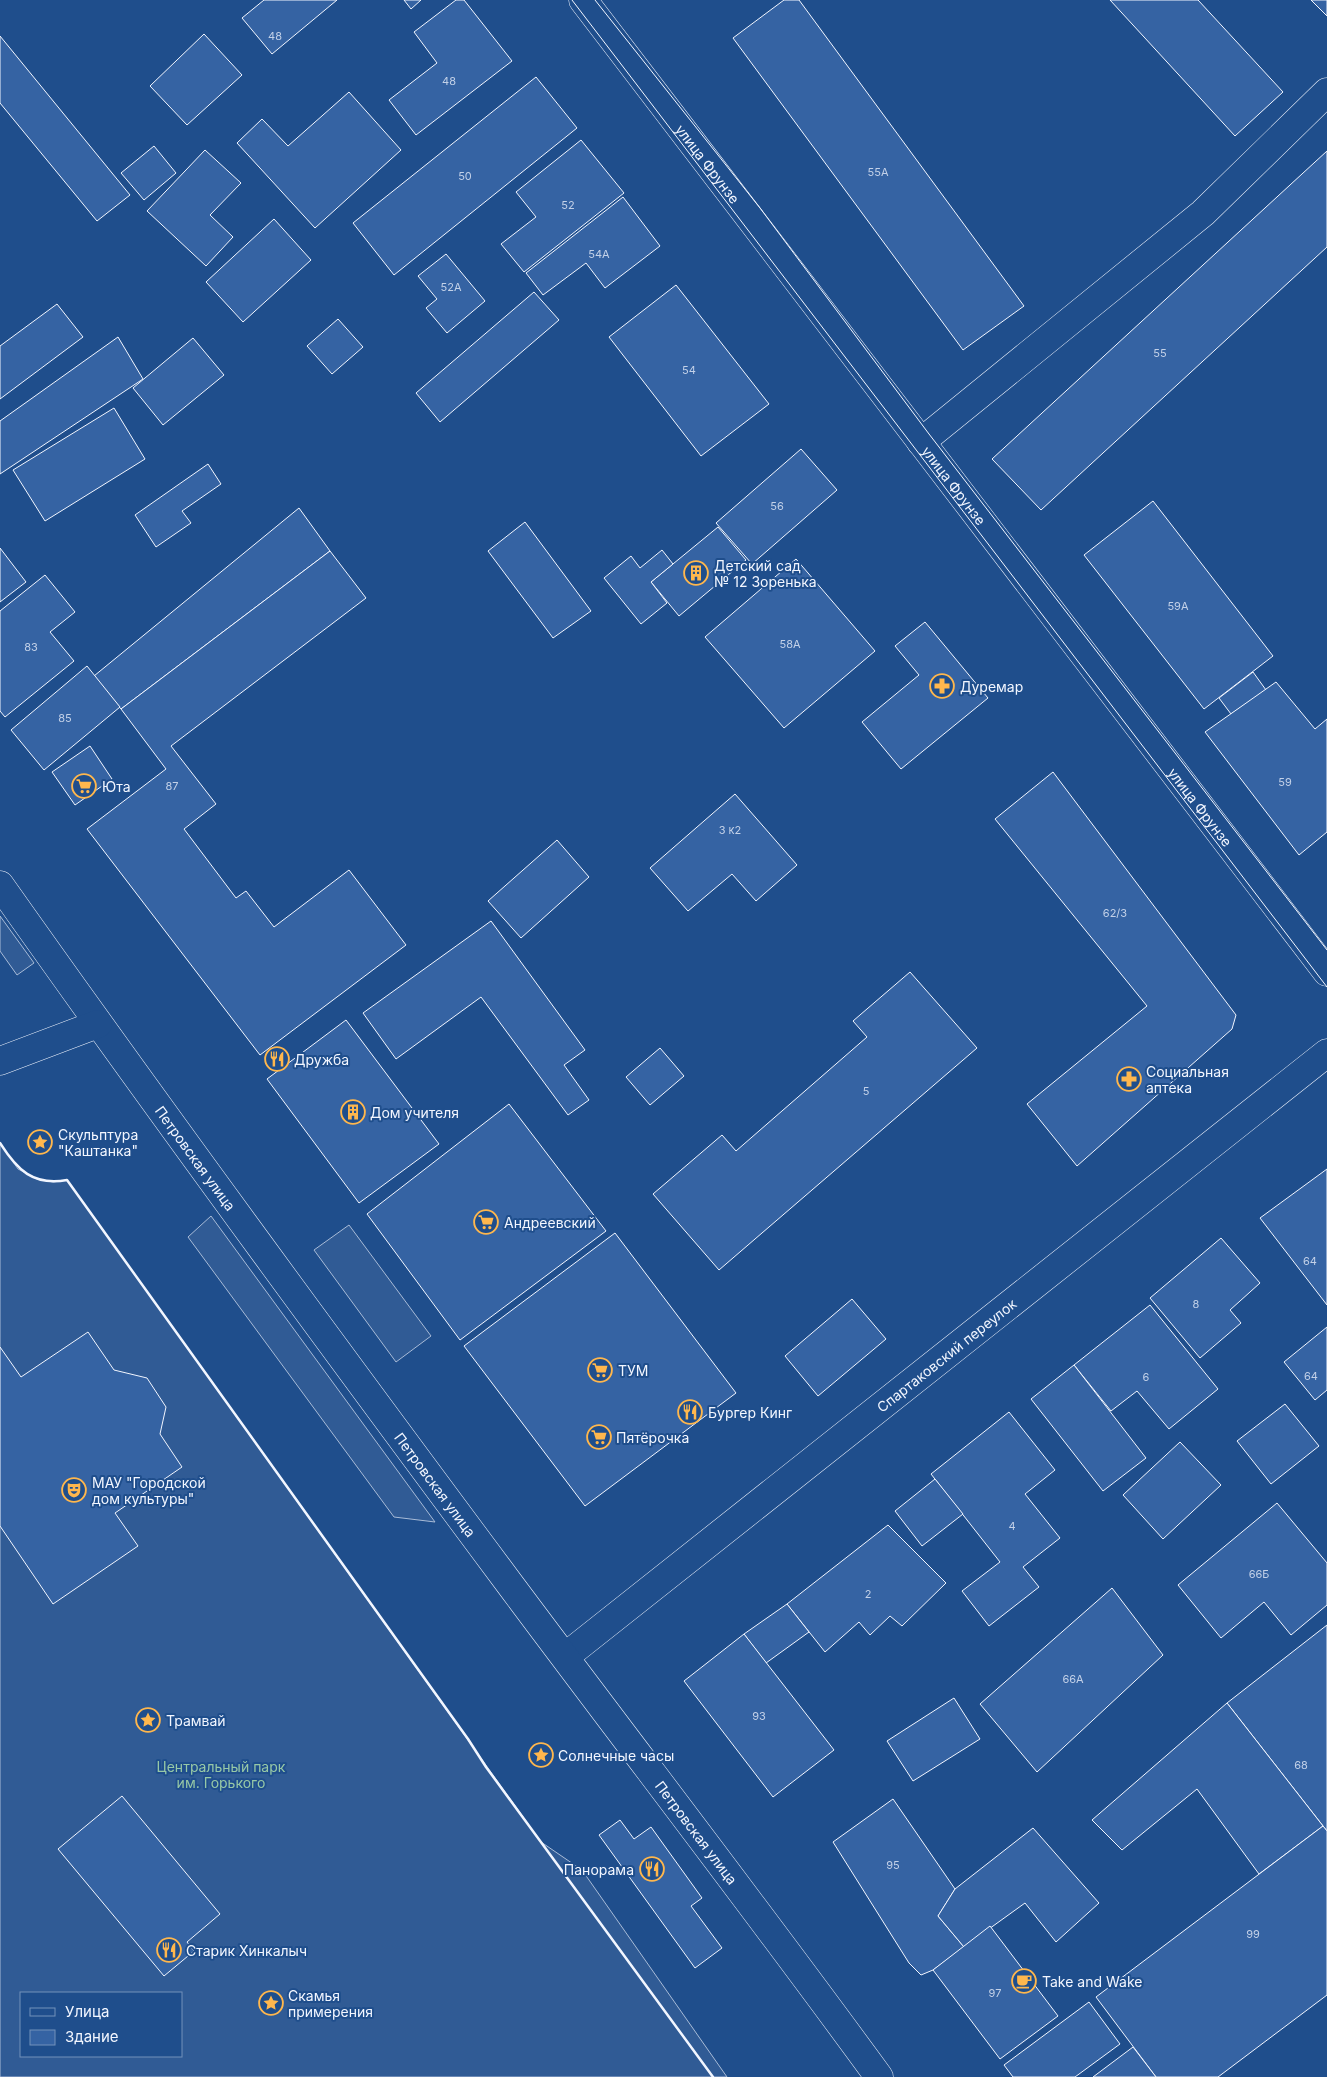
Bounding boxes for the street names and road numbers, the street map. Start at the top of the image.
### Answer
street label: улица Фрунзе [673,121,744,206]
street label: улица Фрунзе [919,442,990,528]
street label: улица Фрунзе [1165,764,1236,850]
street label: Петровская улица [152,1102,240,1214]
street label: Спартаковский переулок [873,1294,1020,1415]
street label: Петровская улица [392,1429,480,1540]
street label: Петровская улица [652,1777,741,1887]

